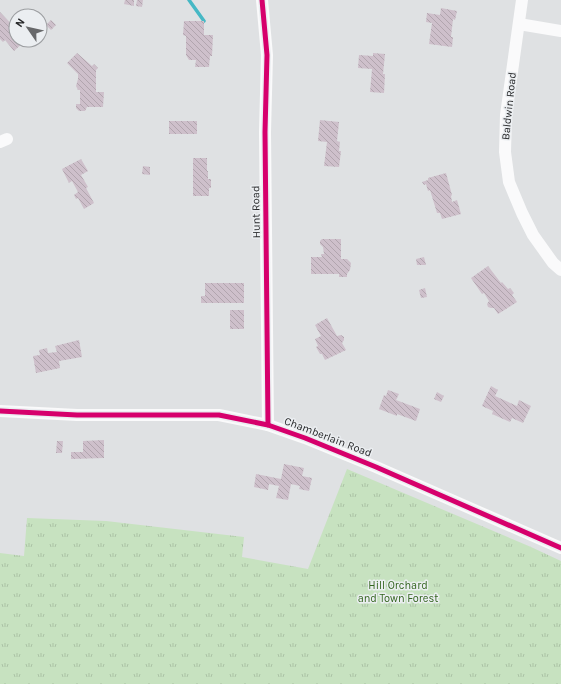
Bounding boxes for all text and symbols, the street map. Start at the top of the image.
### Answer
north arrow [8,8,48,48]
text: N [13,16,28,30]
street label: Baldwin Road [499,71,519,141]
street label: Hunt Road [249,186,263,238]
street label: Chamberlain Road [282,414,374,460]
park label: Hill Orchard and Town Forest [358,579,438,605]

